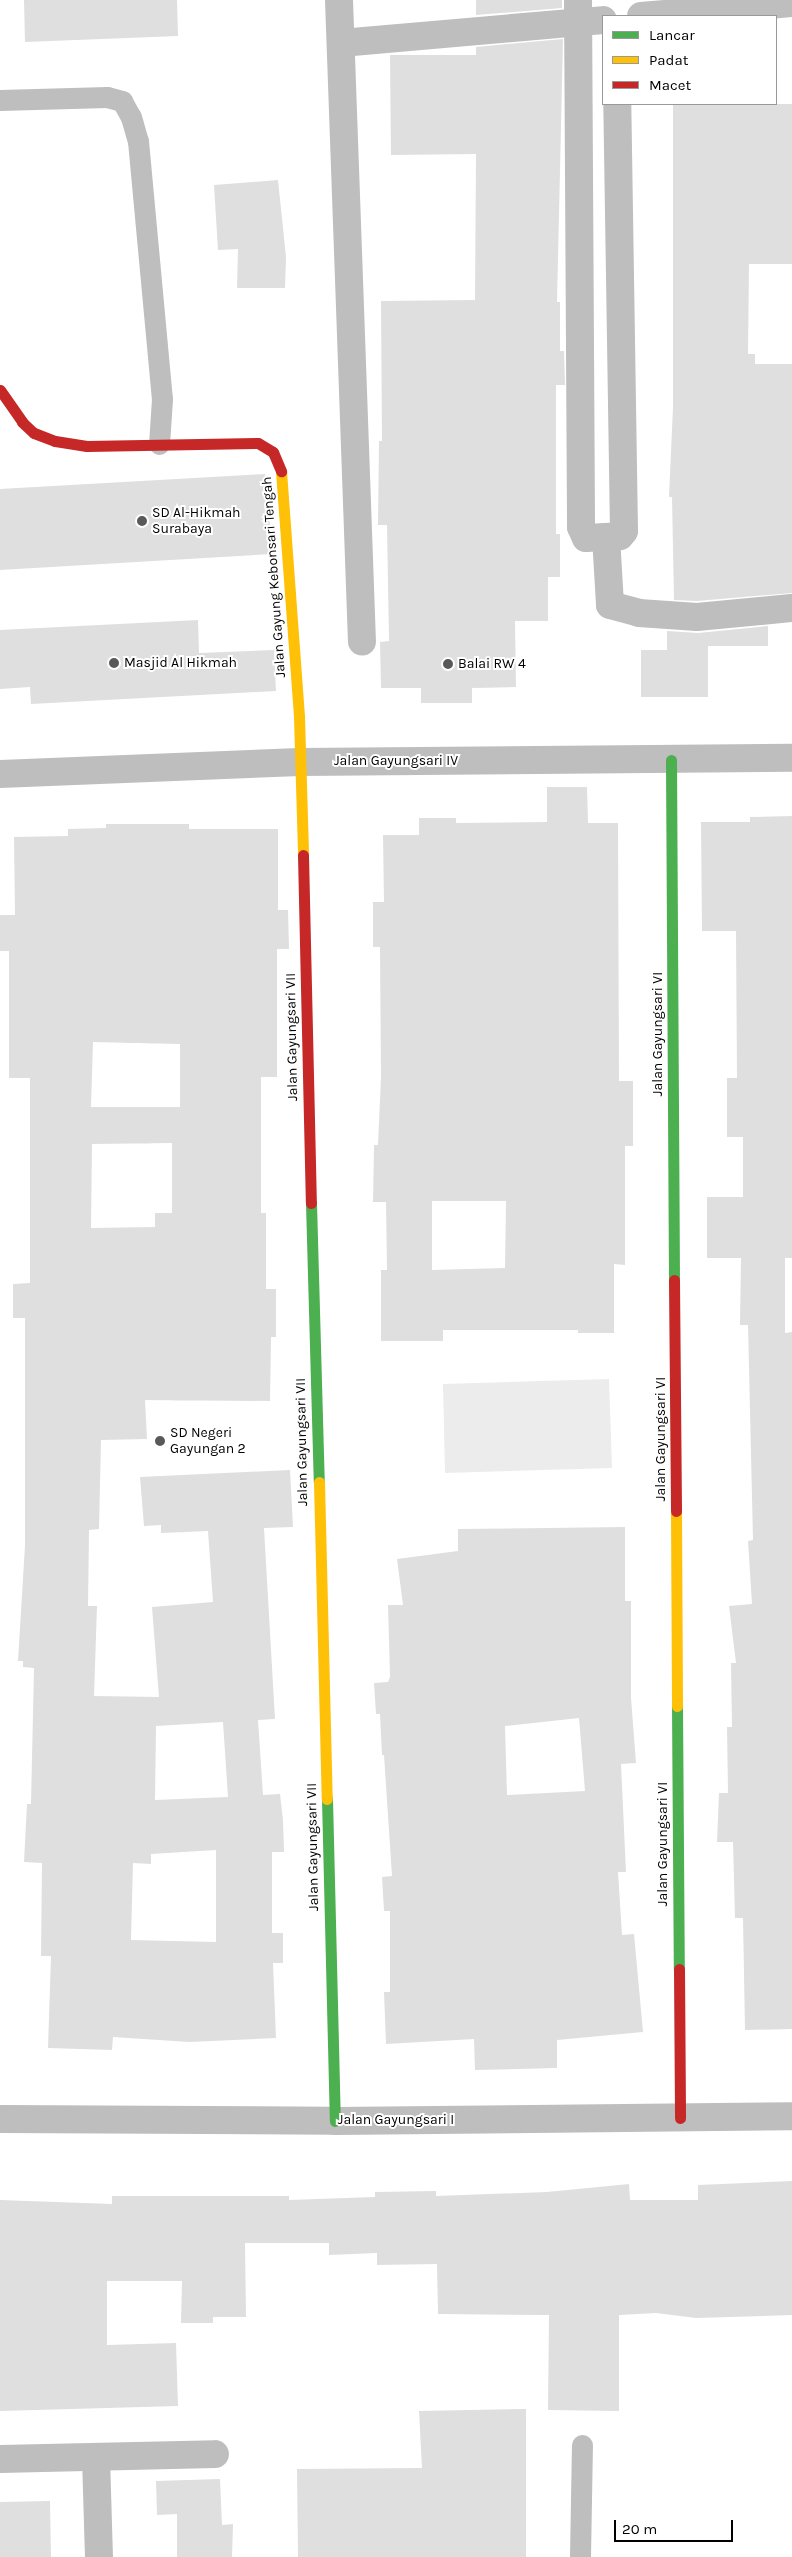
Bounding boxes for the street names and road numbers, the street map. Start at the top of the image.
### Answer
street label: Jalan Gayung Kebonsari Tengah [259,476,289,678]
street label: Jalan Gayungsari IV [334,753,458,769]
street label: Jalan Gayungsari VI [650,972,666,1096]
street label: Jalan Gayungsari VII [282,973,302,1101]
street label: Jalan Gayungsari VI [653,1377,669,1501]
street label: Jalan Gayungsari VII [292,1378,312,1506]
street label: Jalan Gayungsari VI [655,1782,671,1906]
street label: Jalan Gayungsari VII [303,1783,323,1911]
street label: Jalan Gayungsari I [338,2112,454,2128]

